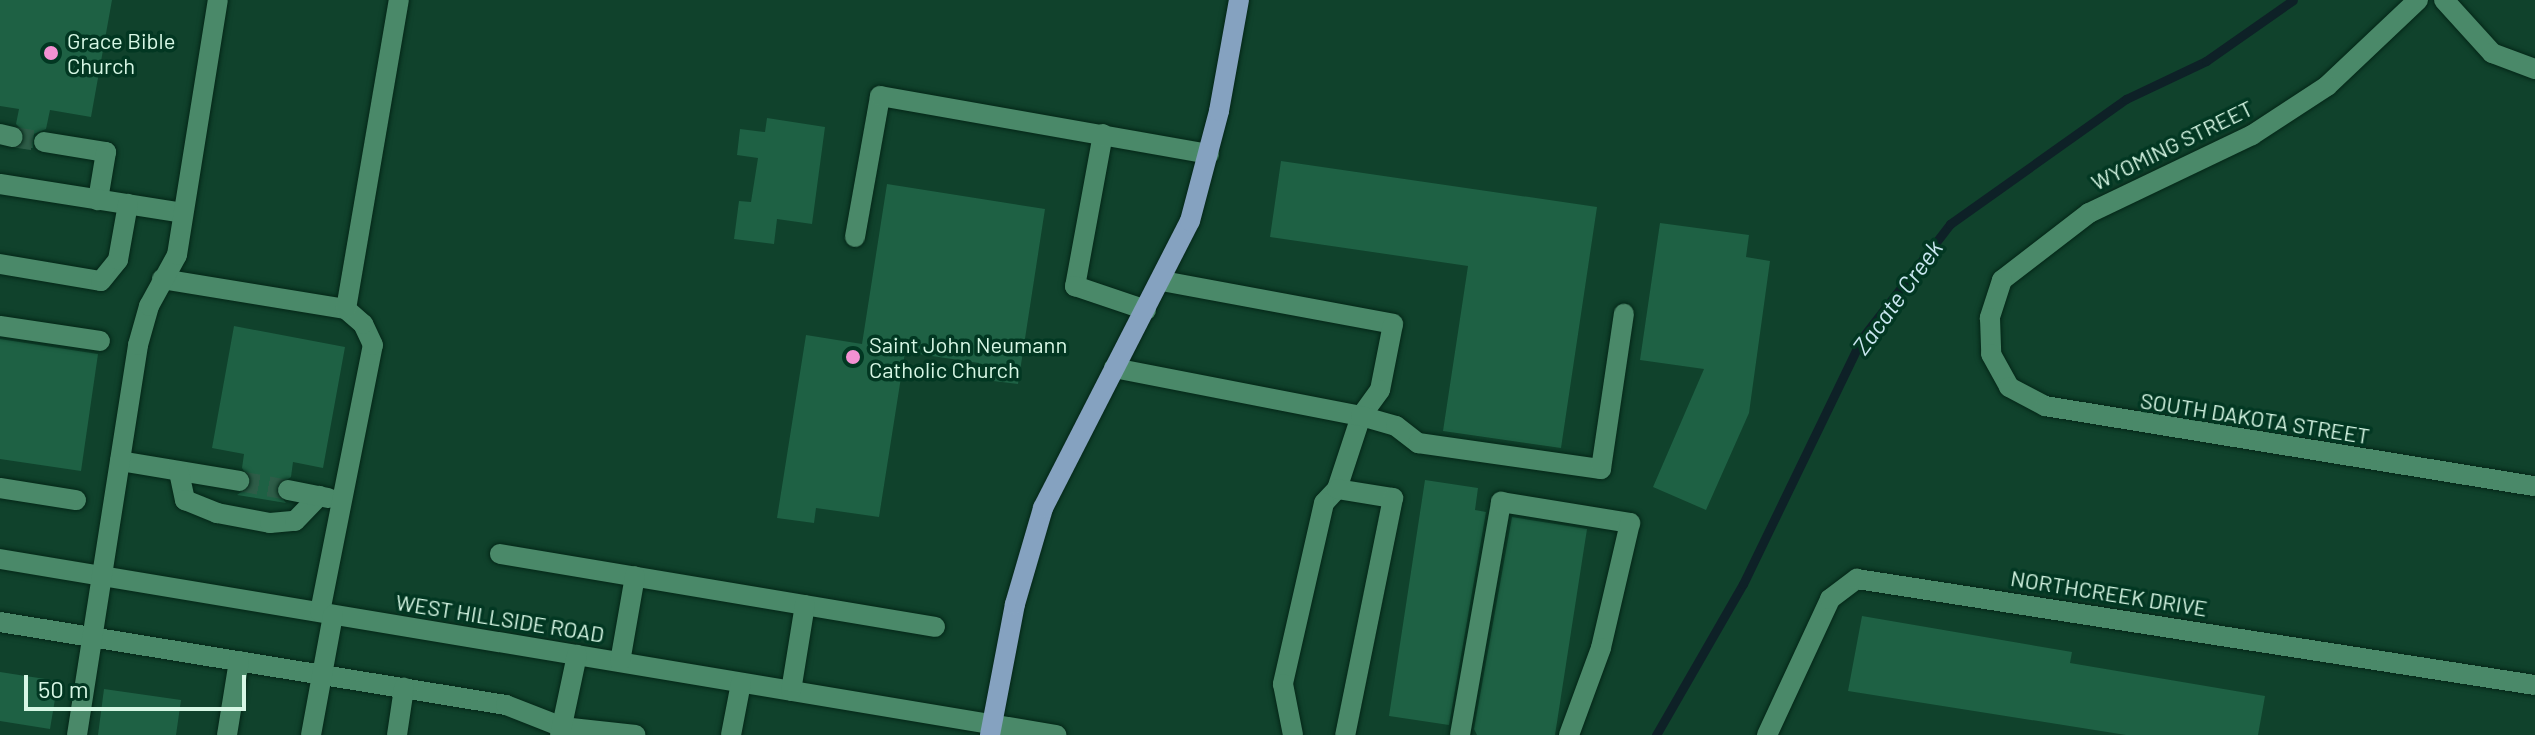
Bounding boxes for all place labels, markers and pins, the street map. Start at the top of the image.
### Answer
place label: Grace Bible Church [67,27,175,78]
marker: Grace Bible Church [42,44,60,62]
place label: Saint John Neumann Catholic Church [869,331,1067,382]
marker: Saint John Neumann Catholic Church [844,348,862,366]

